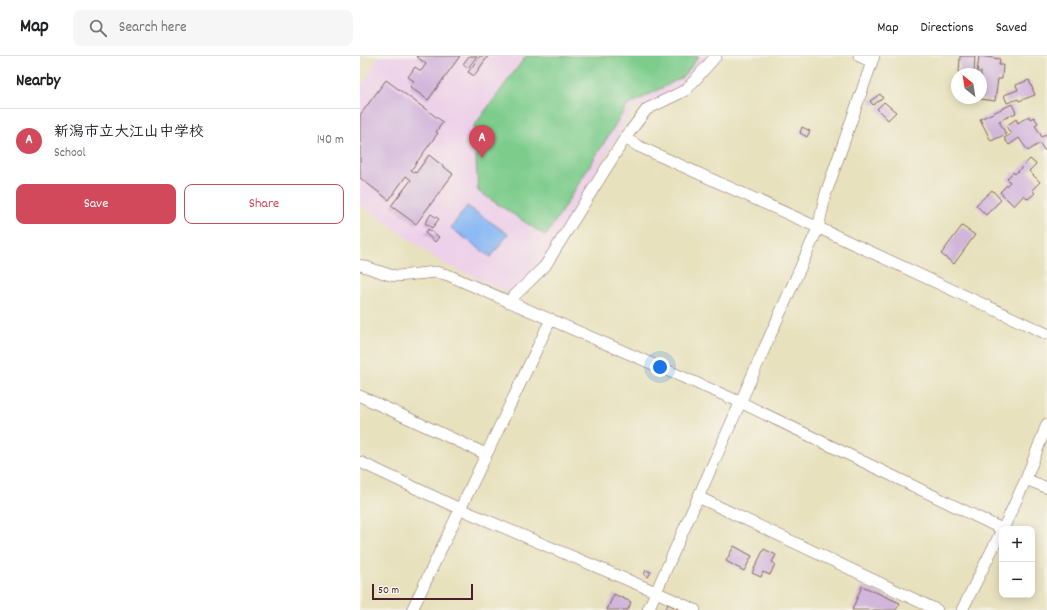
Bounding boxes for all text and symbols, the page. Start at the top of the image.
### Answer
search box [73,10,353,46]
text: Map [20,14,49,41]
icon: search [87,17,109,39]
text: Search here [119,17,187,39]
text: Map [877,18,899,38]
text: Directions [921,18,974,38]
text: Saved [996,18,1027,38]
north arrow [951,68,987,104]
text: Nearby [16,70,60,94]
text: 新潟市立大江山中学校 [54,122,204,144]
pin: A [469,125,495,158]
text: A [25,131,33,150]
text: 140 m [317,131,344,150]
text: School [54,144,86,163]
button: Save [16,184,176,224]
button: Share [184,184,344,224]
your location [650,357,670,377]
map controls [999,526,1035,598]
button: + [999,526,1035,562]
button: − [999,562,1035,598]
scale bar [372,582,473,601]
text: 50 m [378,583,399,599]

